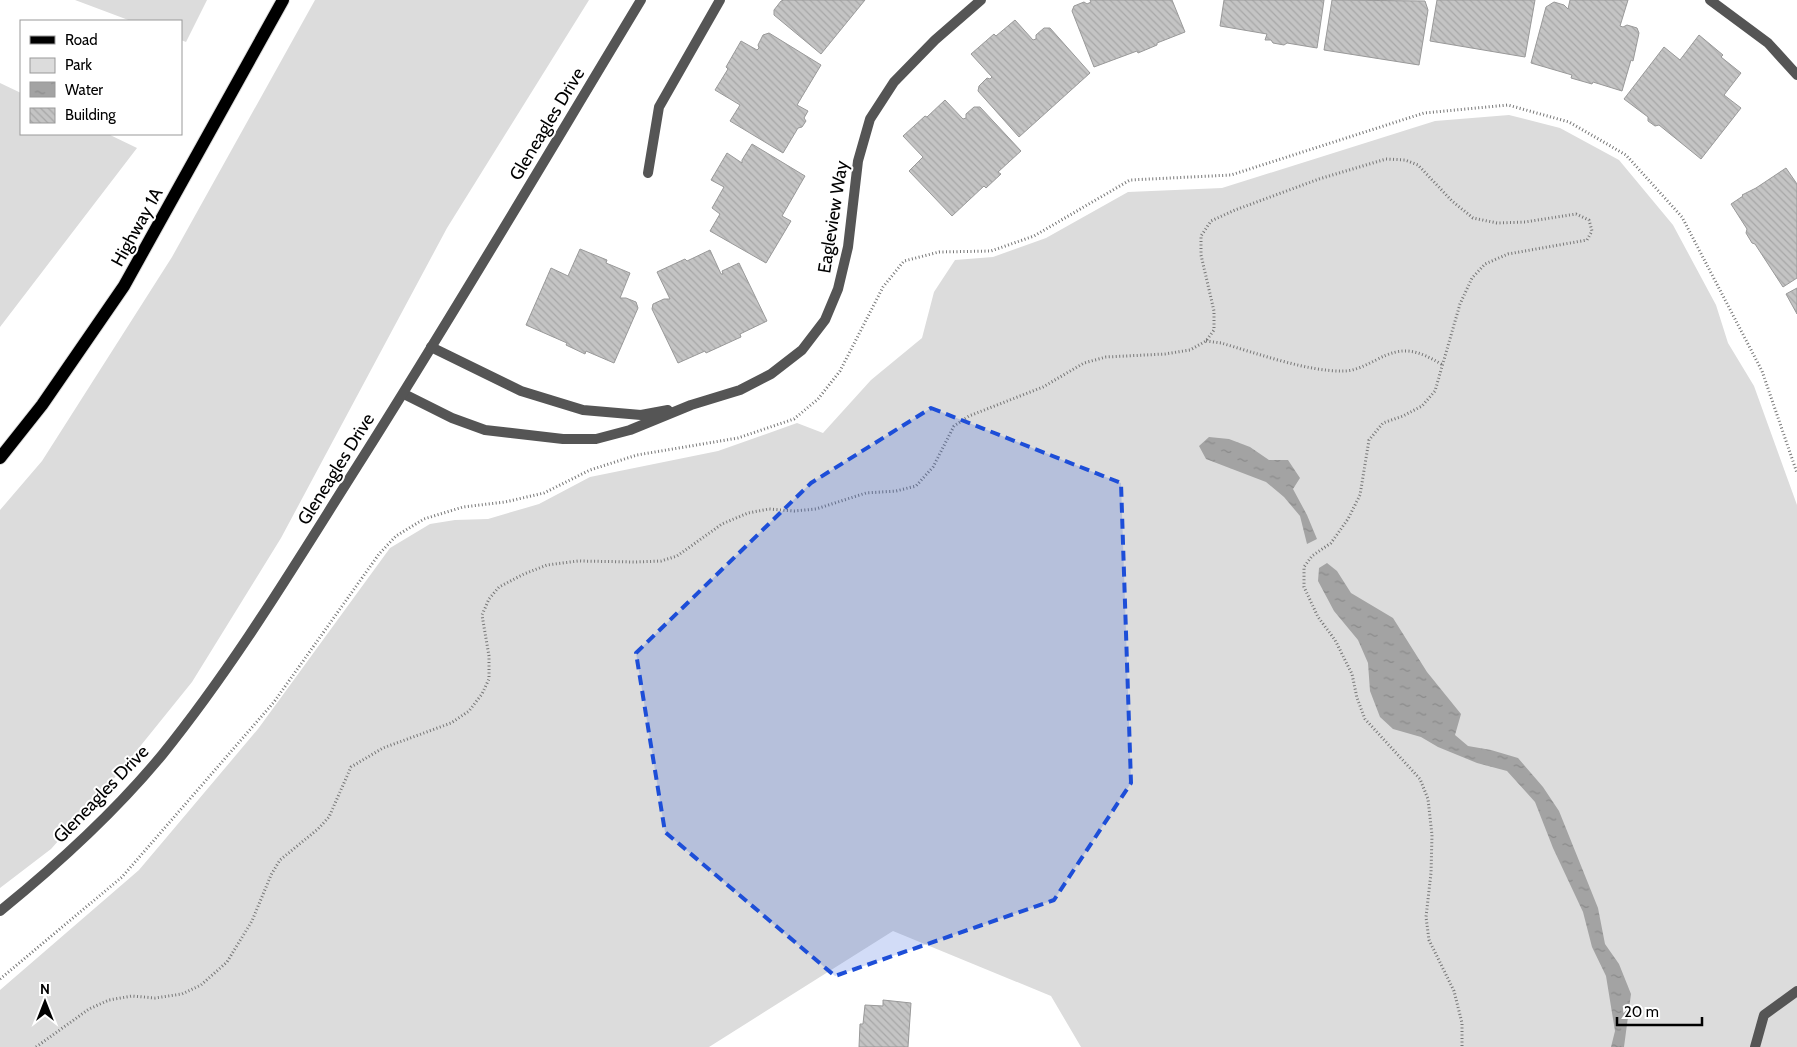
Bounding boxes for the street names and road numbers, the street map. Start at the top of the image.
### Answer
street label: Gleneagles Drive [505,64,589,184]
street label: Eagleview Way [813,159,853,275]
street label: Highway 1A [106,184,168,270]
street label: Gleneagles Drive [293,409,379,529]
street label: Gleneagles Drive [49,741,153,847]

